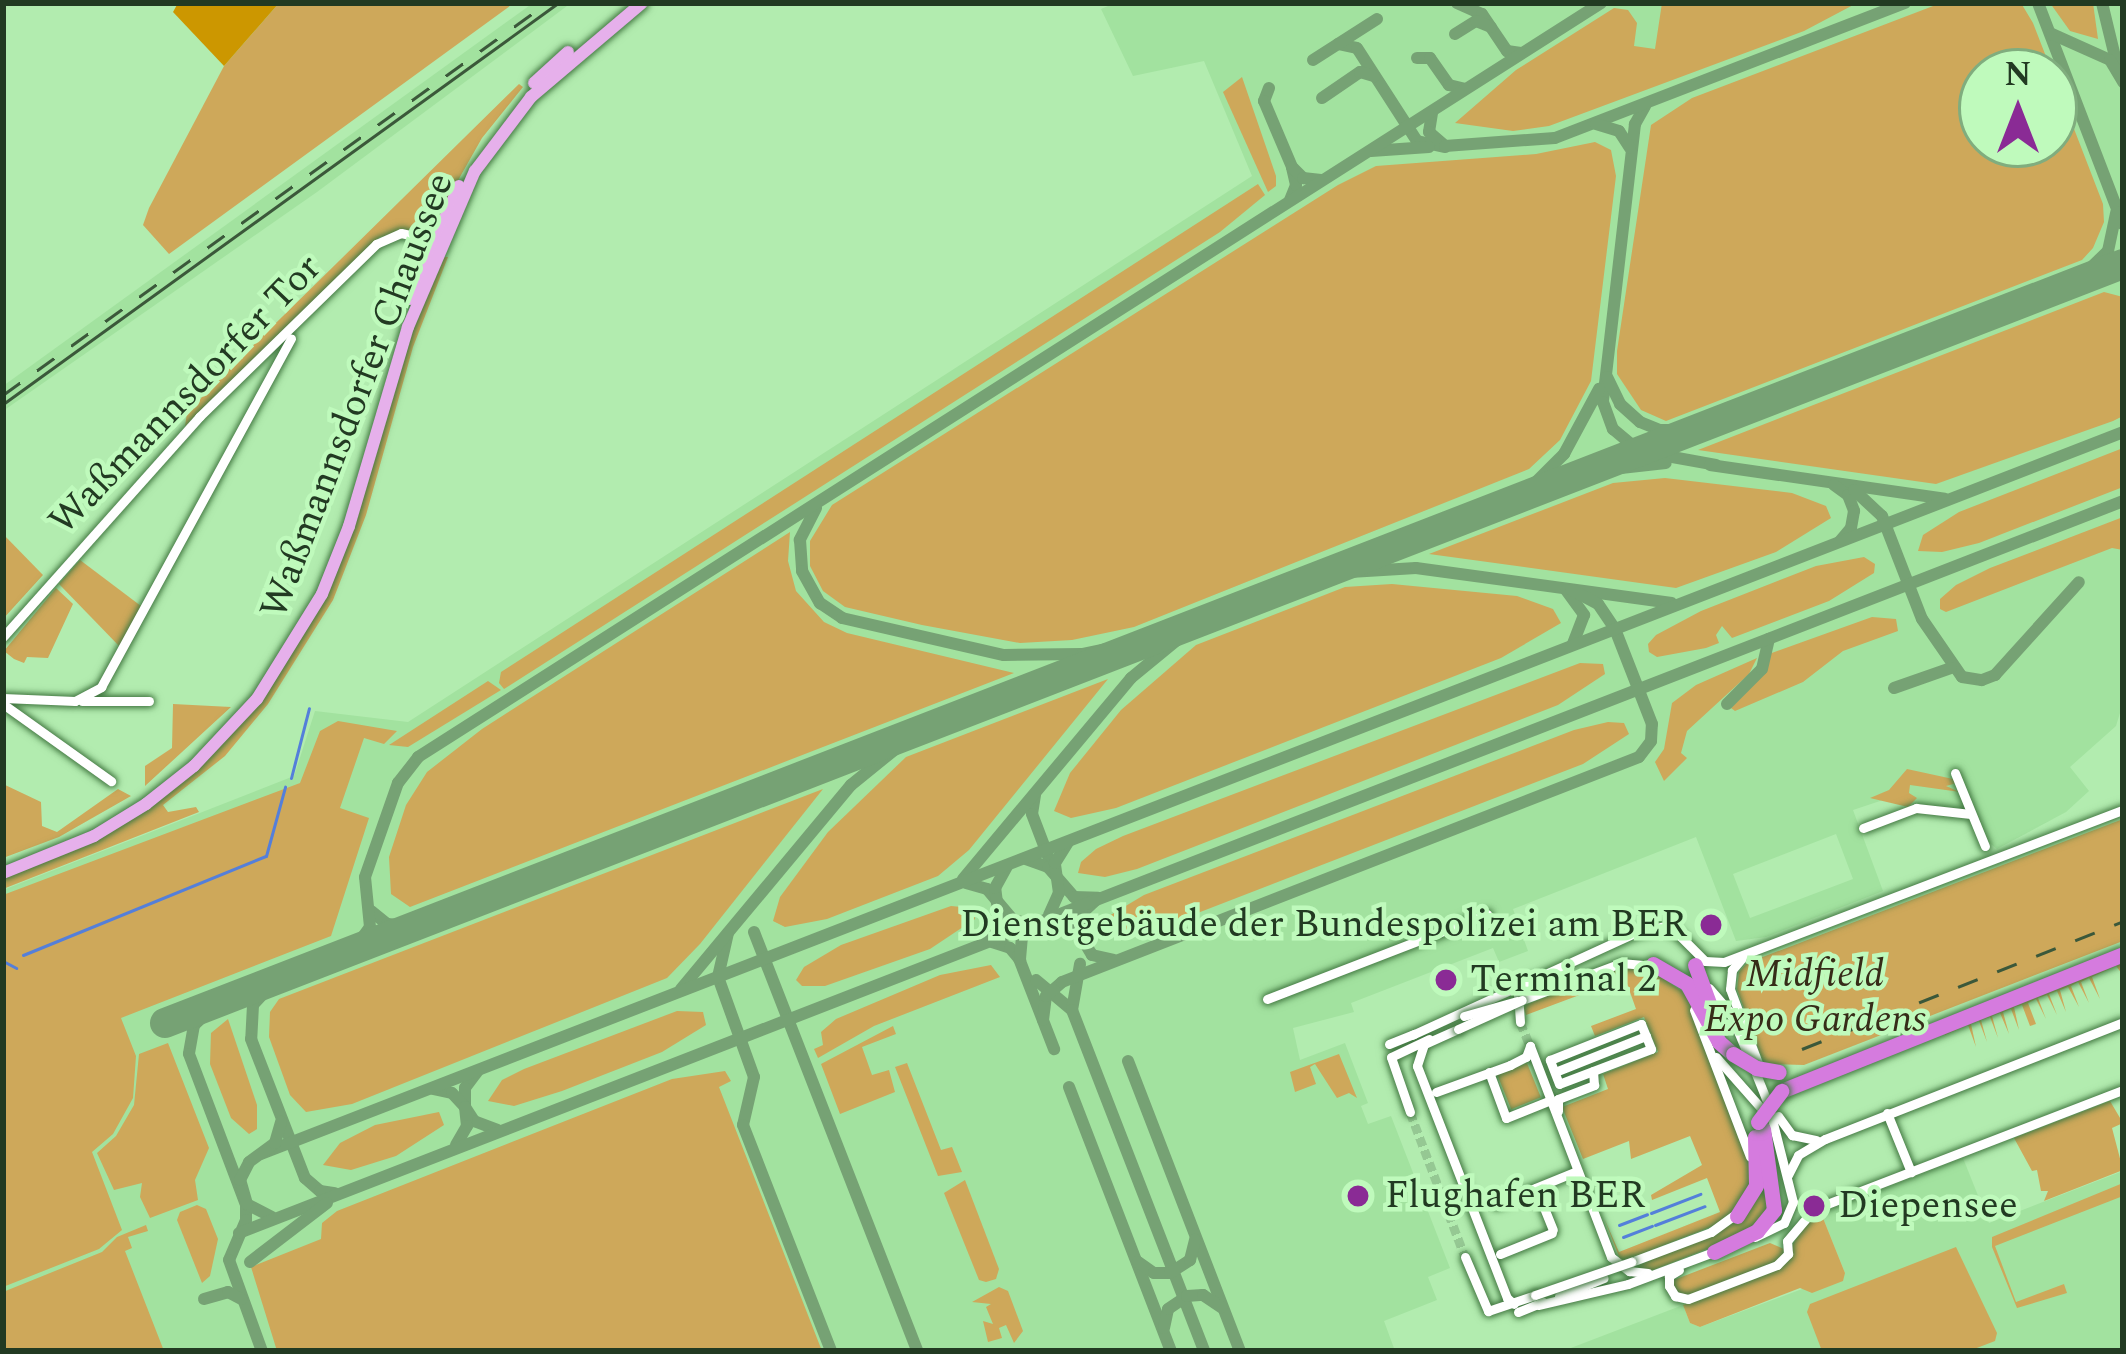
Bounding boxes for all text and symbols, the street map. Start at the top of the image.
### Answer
north arrow [1958,48,2078,168]
text: N [2005,50,2031,100]
street label: Waßmannsdorfer Chaussee [251,167,465,625]
street label: Waßmannsdorfer Tor [40,245,332,545]
place label: Dienstgebäude der Bundespolizei am BER [960,902,1687,948]
marker: Dienstgebäude der Bundespolizei am BER [1698,912,1724,938]
park label: Midfield Expo Gardens [1704,953,1926,1044]
place label: Terminal 2 [1470,957,1656,1003]
marker: Terminal 2 [1433,967,1459,993]
place label: Flughafen BER [1385,1173,1645,1219]
marker: Flughafen BER [1342,1180,1374,1212]
place label: Diepensee [1838,1183,2018,1229]
marker: Diepensee [1801,1193,1827,1219]

